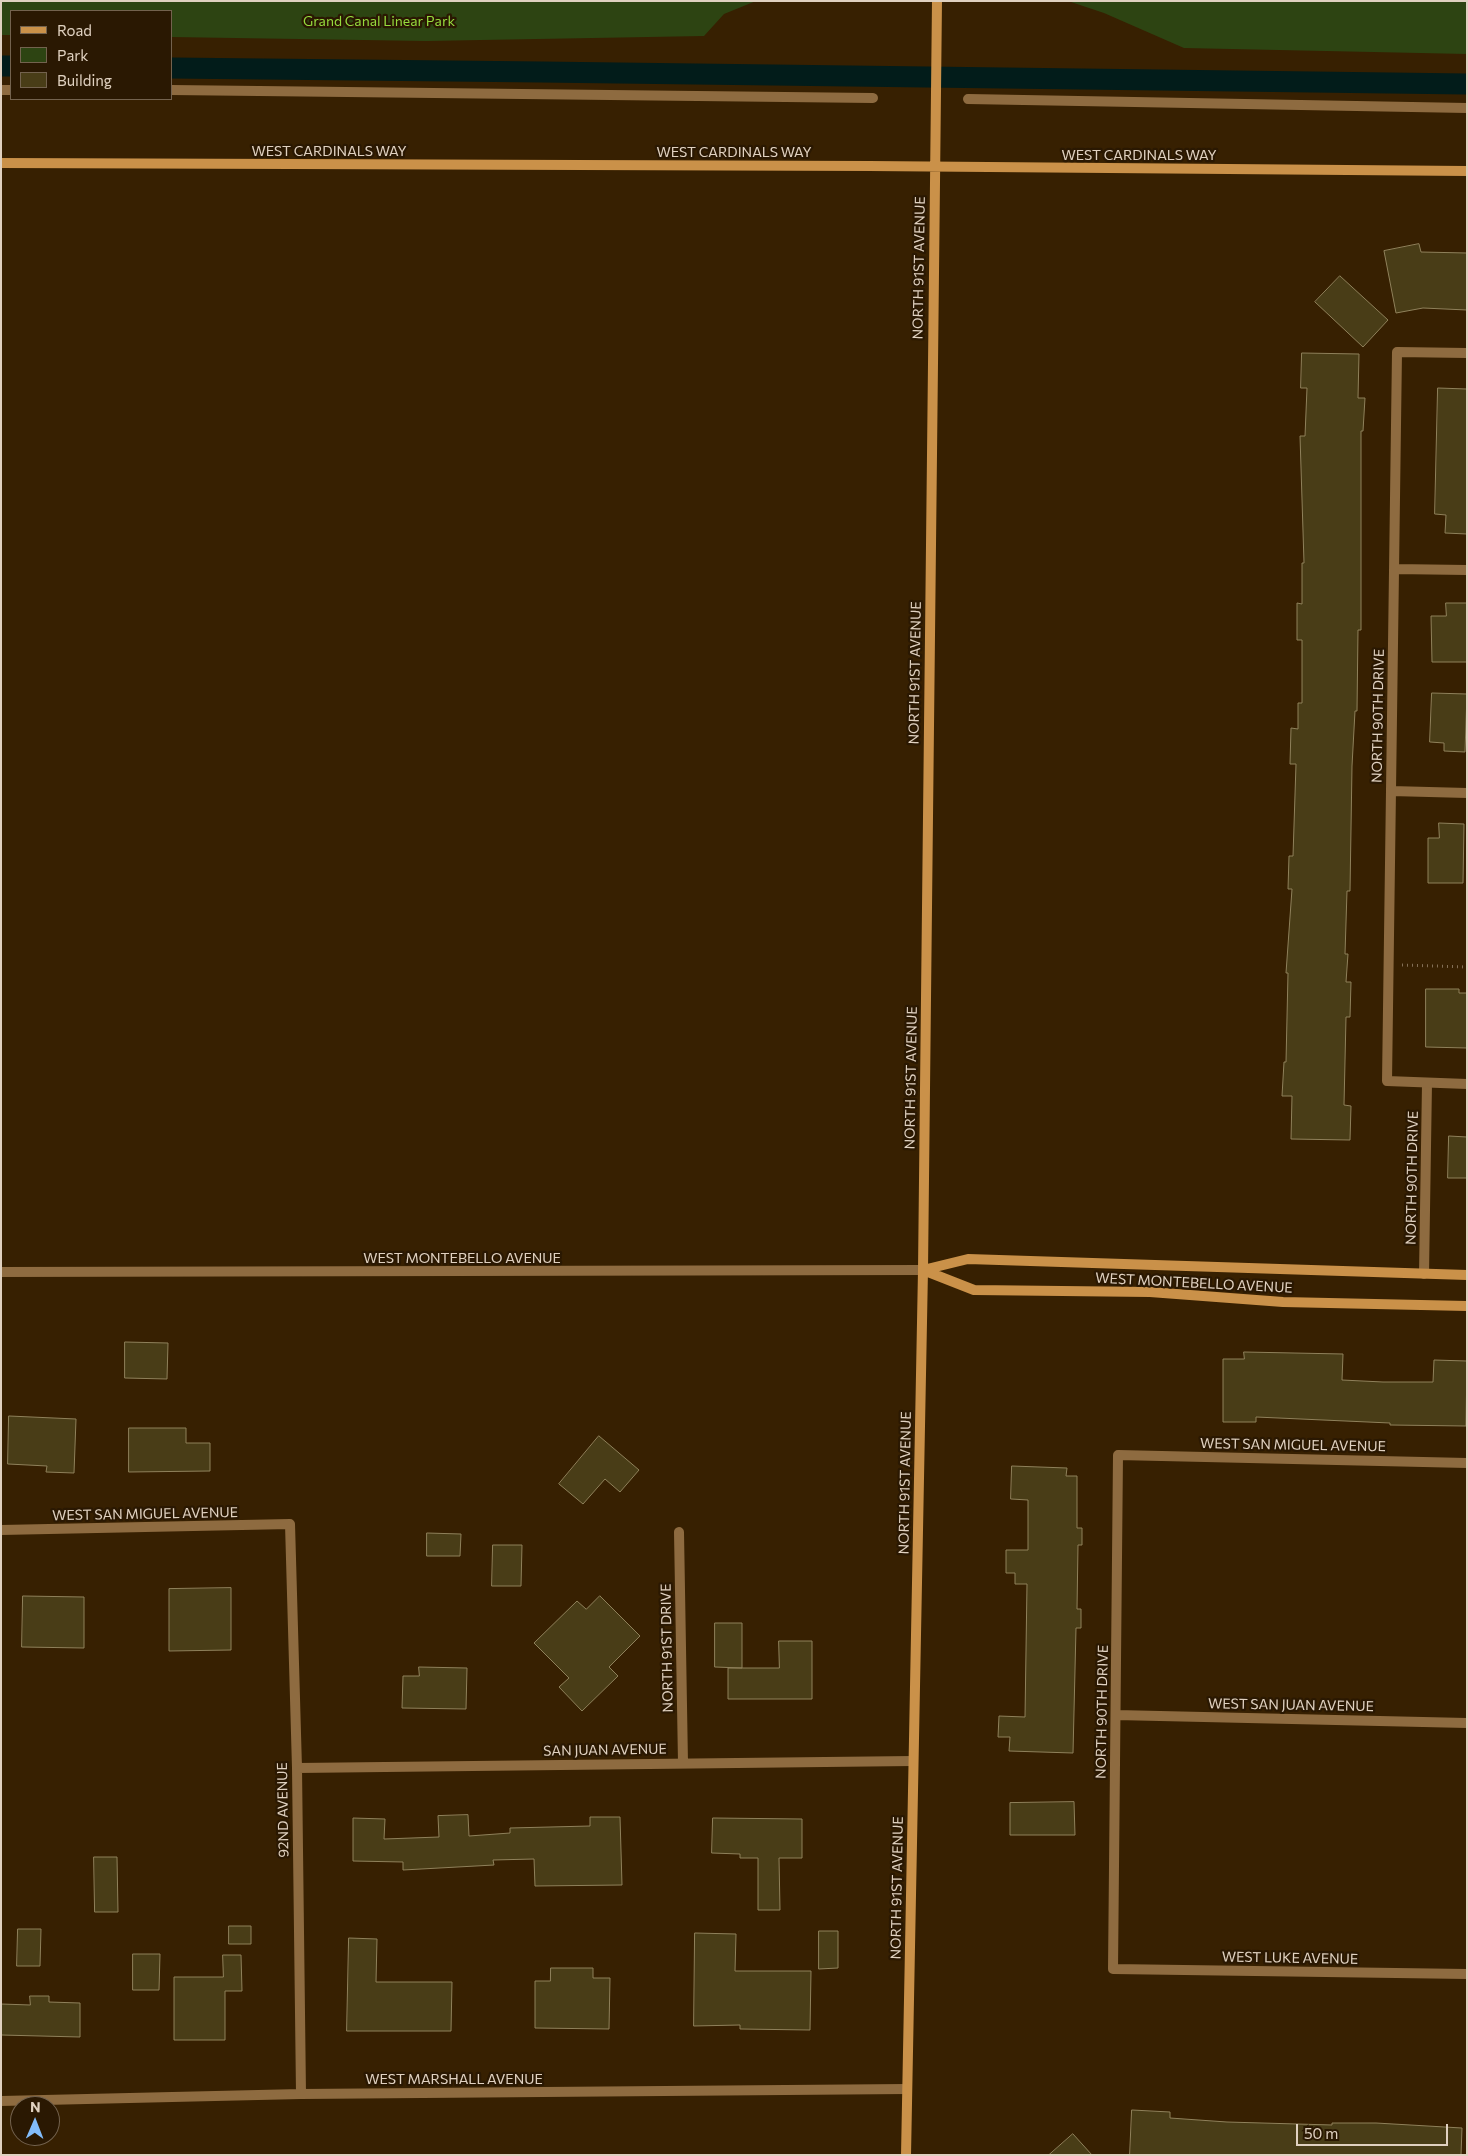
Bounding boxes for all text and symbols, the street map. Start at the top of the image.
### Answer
legend [10,10,172,100]
park label: Grand Canal Linear Park [303,13,455,29]
text: Road [57,21,92,39]
text: Park [57,46,88,64]
text: Building [57,71,112,89]
street label: WEST CARDINALS WAY [251,143,407,159]
street label: WEST CARDINALS WAY [656,144,812,160]
street label: WEST CARDINALS WAY [1061,147,1217,163]
street label: NORTH 91ST AVENUE [909,196,929,340]
street label: NORTH 91ST AVENUE [905,601,925,745]
street label: NORTH 90TH DRIVE [1368,649,1388,783]
street label: NORTH 91ST AVENUE [901,1006,921,1150]
street label: NORTH 90TH DRIVE [1402,1111,1422,1245]
street label: WEST MONTEBELLO AVENUE [363,1250,561,1266]
street label: WEST MONTEBELLO AVENUE [1095,1269,1293,1297]
street label: NORTH 91ST AVENUE [895,1411,915,1555]
street label: WEST SAN MIGUEL AVENUE [1200,1435,1386,1455]
street label: WEST SAN MIGUEL AVENUE [52,1504,238,1524]
street label: NORTH 91ST DRIVE [657,1583,677,1713]
street label: NORTH 90TH DRIVE [1092,1645,1112,1779]
street label: WEST SAN JUAN AVENUE [1208,1695,1374,1715]
street label: SAN JUAN AVENUE [543,1741,667,1759]
street label: 92ND AVENUE [274,1762,292,1858]
street label: NORTH 91ST AVENUE [887,1816,907,1960]
street label: WEST LUKE AVENUE [1222,1948,1358,1968]
street label: WEST MARSHALL AVENUE [365,2071,543,2087]
north arrow [10,2096,60,2146]
text: N [30,2098,41,2115]
scale bar [1298,2114,1450,2146]
text: 50 m [1304,2124,1338,2142]

